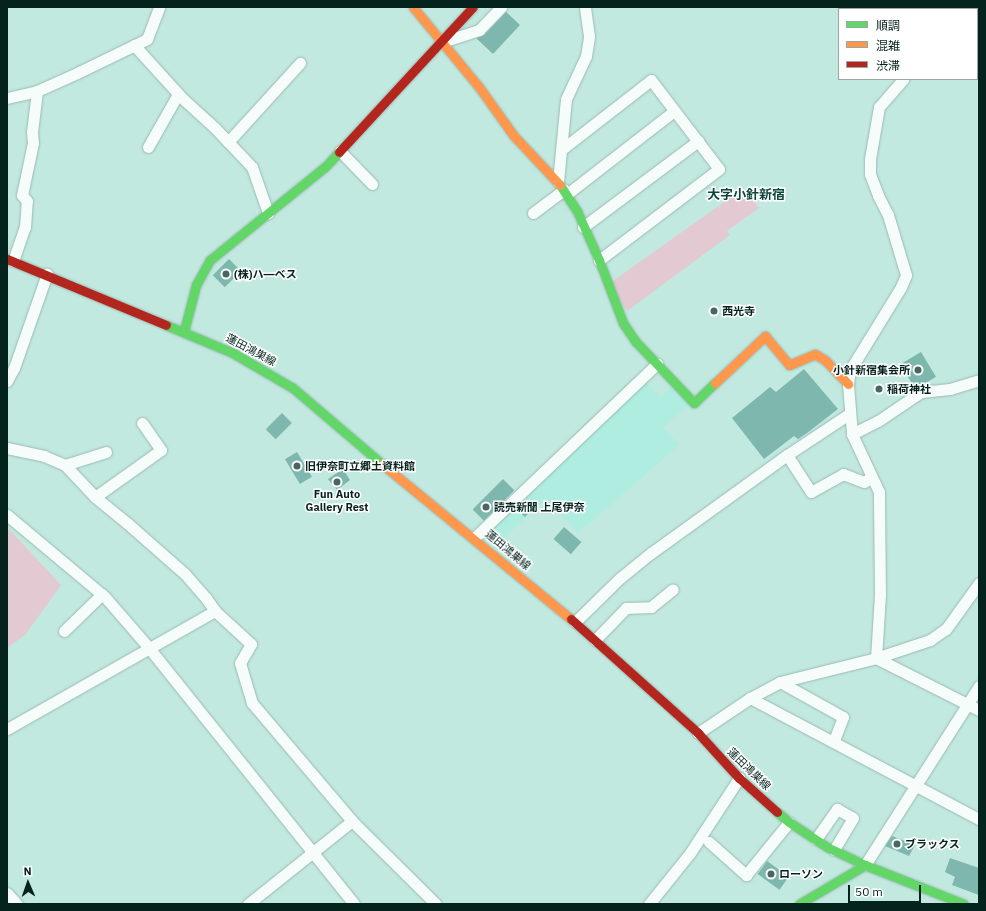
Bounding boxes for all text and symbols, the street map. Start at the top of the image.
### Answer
legend [838,8,978,80]
text: 順調 [876,18,900,33]
text: 混雑 [876,38,900,53]
text: 渋滞 [876,58,900,73]
district label: 大字小針新宿 [707,187,785,203]
place label: (株)ハ―ベス [234,267,296,281]
marker: (株)ハ―ベス [221,269,231,279]
place label: 西光寺 [722,304,755,318]
marker: 西光寺 [709,306,719,316]
street label: 蓮田鴻巣線 [224,331,278,369]
place label: 小針新宿集会所 [833,363,910,377]
marker: 小針新宿集会所 [913,365,923,375]
place label: 稲荷神社 [887,382,931,396]
marker: 稲荷神社 [874,384,884,394]
place label: 旧伊奈町立郷土資料館 [305,459,415,473]
marker: 旧伊奈町立郷土資料館 [292,461,302,471]
marker: Fun Auto Gallery Rest [332,477,342,487]
place label: Fun Auto Gallery Rest [305,488,369,514]
place label: 読売新聞 上尾伊奈 [494,500,585,514]
marker: 読売新聞 上尾伊奈 [481,502,491,512]
street label: 蓮田鴻巣線 [483,527,533,573]
street label: 蓮田鴻巣線 [725,745,773,793]
place label: ブラックス [905,837,960,851]
marker: ブラックス [892,839,902,849]
north arrow [8,863,48,903]
text: N [23,864,32,878]
place label: ローソン [779,867,823,881]
marker: ローソン [766,869,776,879]
scale bar [850,877,923,903]
text: 50 m [855,884,883,899]

